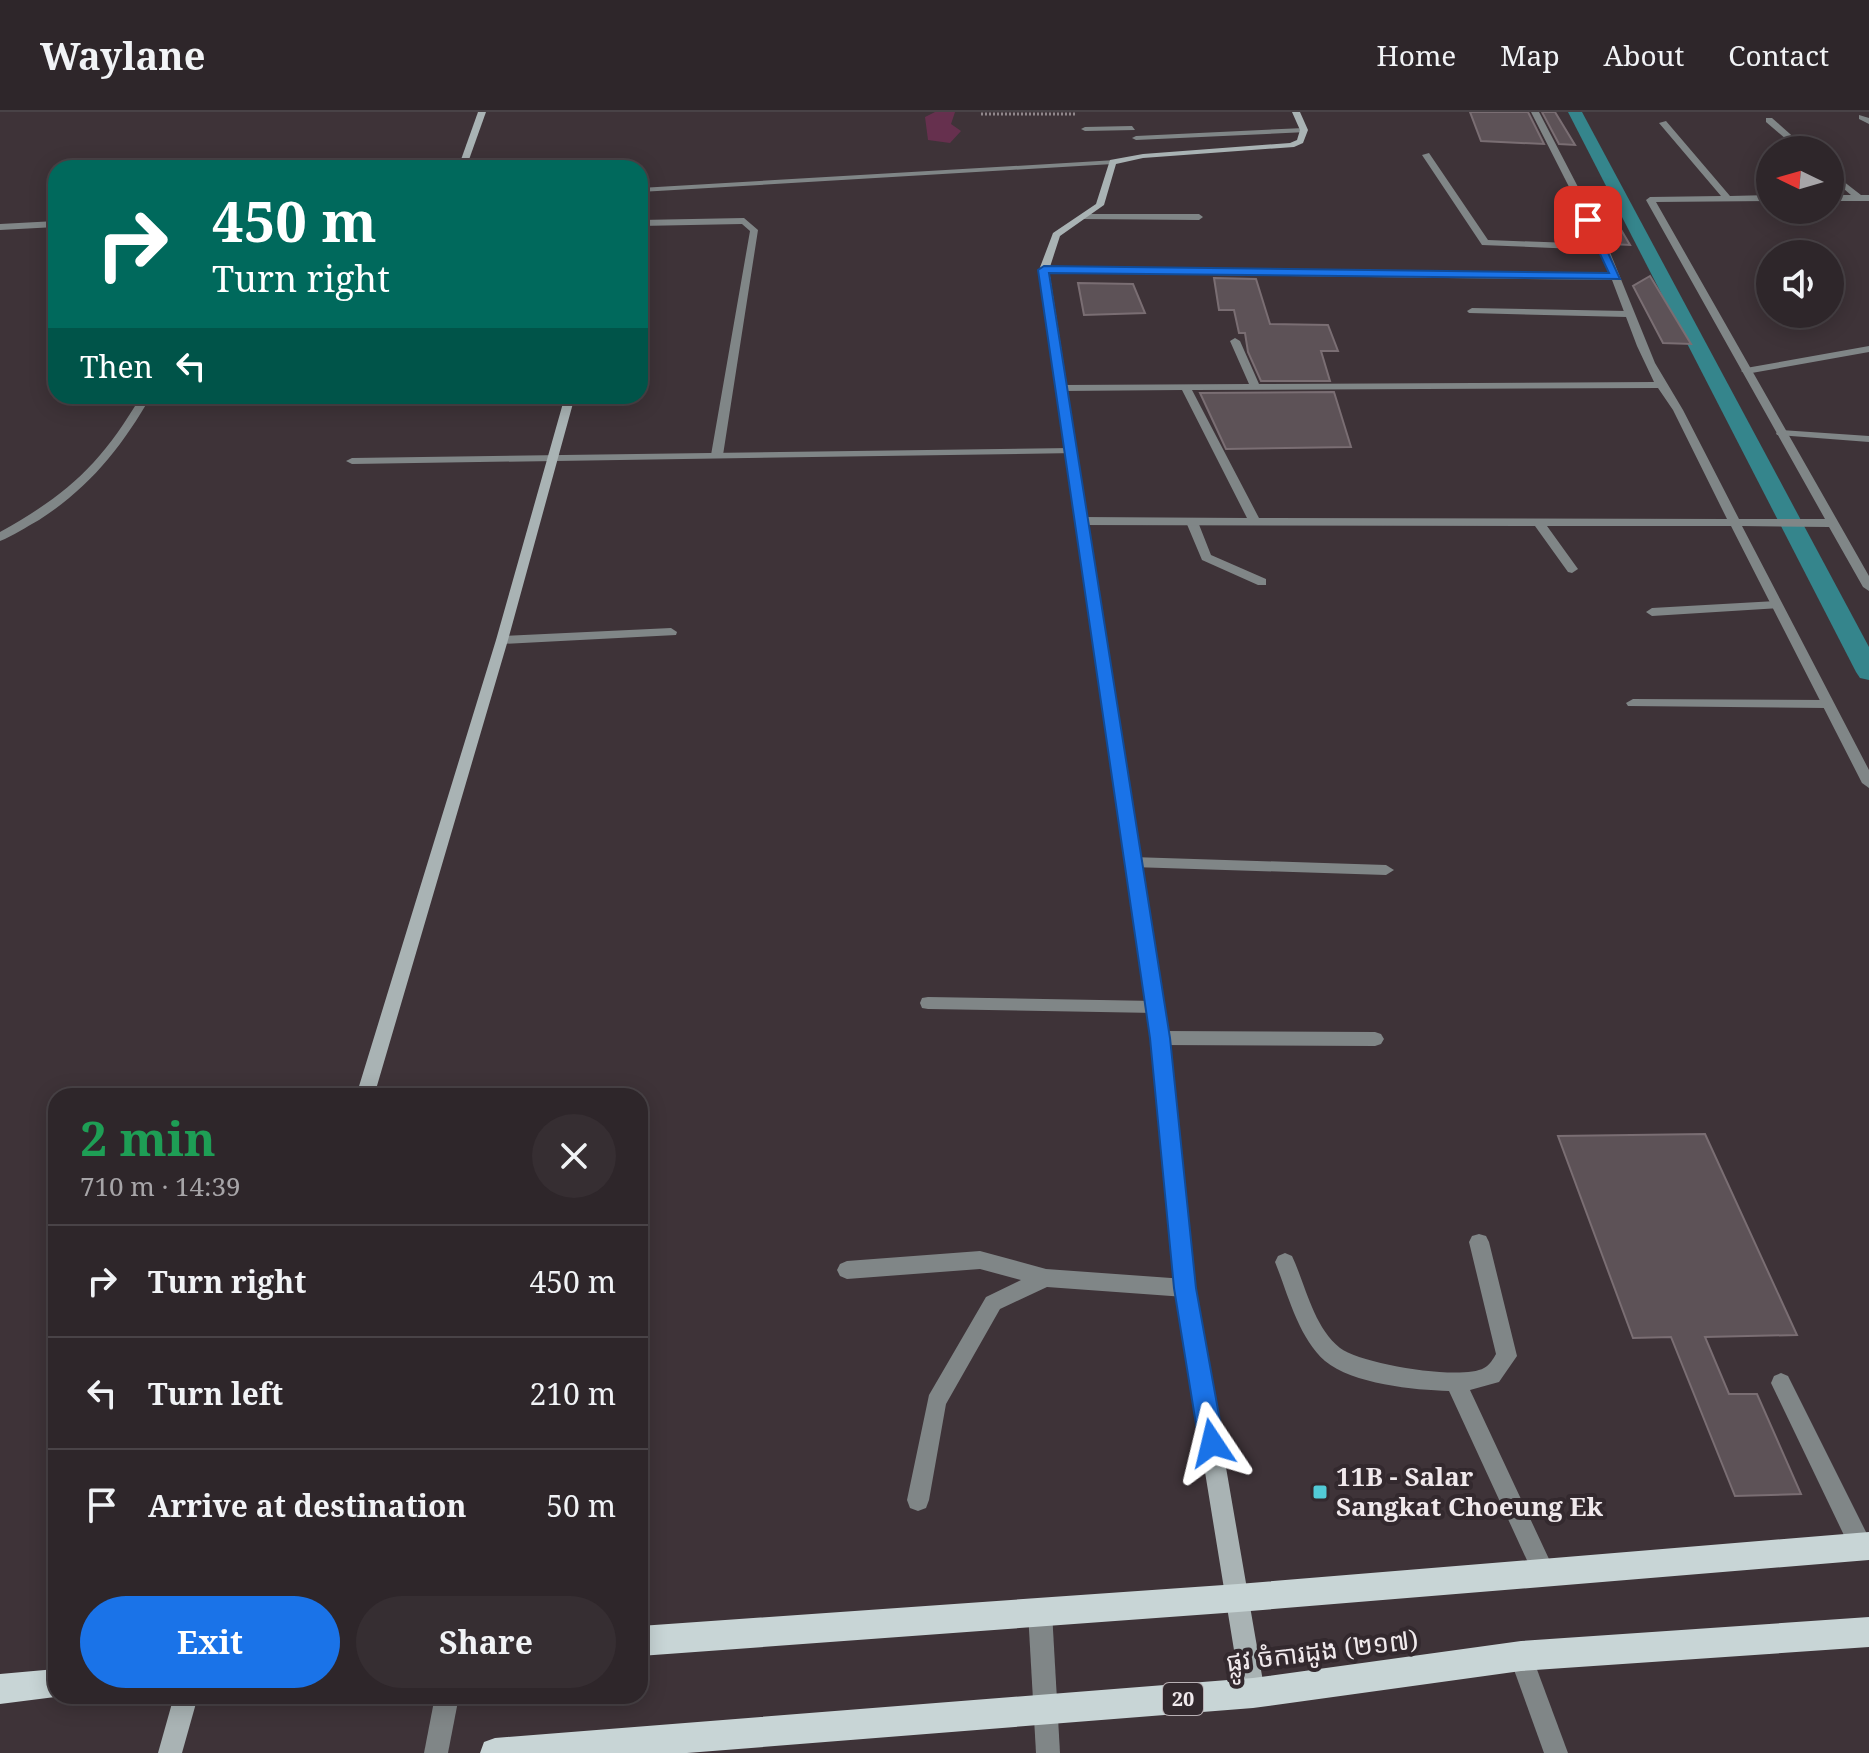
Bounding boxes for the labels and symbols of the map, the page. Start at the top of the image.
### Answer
north arrow [1756,136,1844,224]
pin [1554,186,1622,254]
position arrow [1170,1401,1254,1485]
place label: 11B - Salar Sangkat Choeung Ek [1336,1458,1604,1524]
marker: 11B - Salar Sangkat Choeung Ek [1311,1483,1329,1501]
street label: ផ្លូវ ចំការដូង (២១៧) [1224,1620,1421,1686]
road number: 20 [1163,1683,1203,1715]

